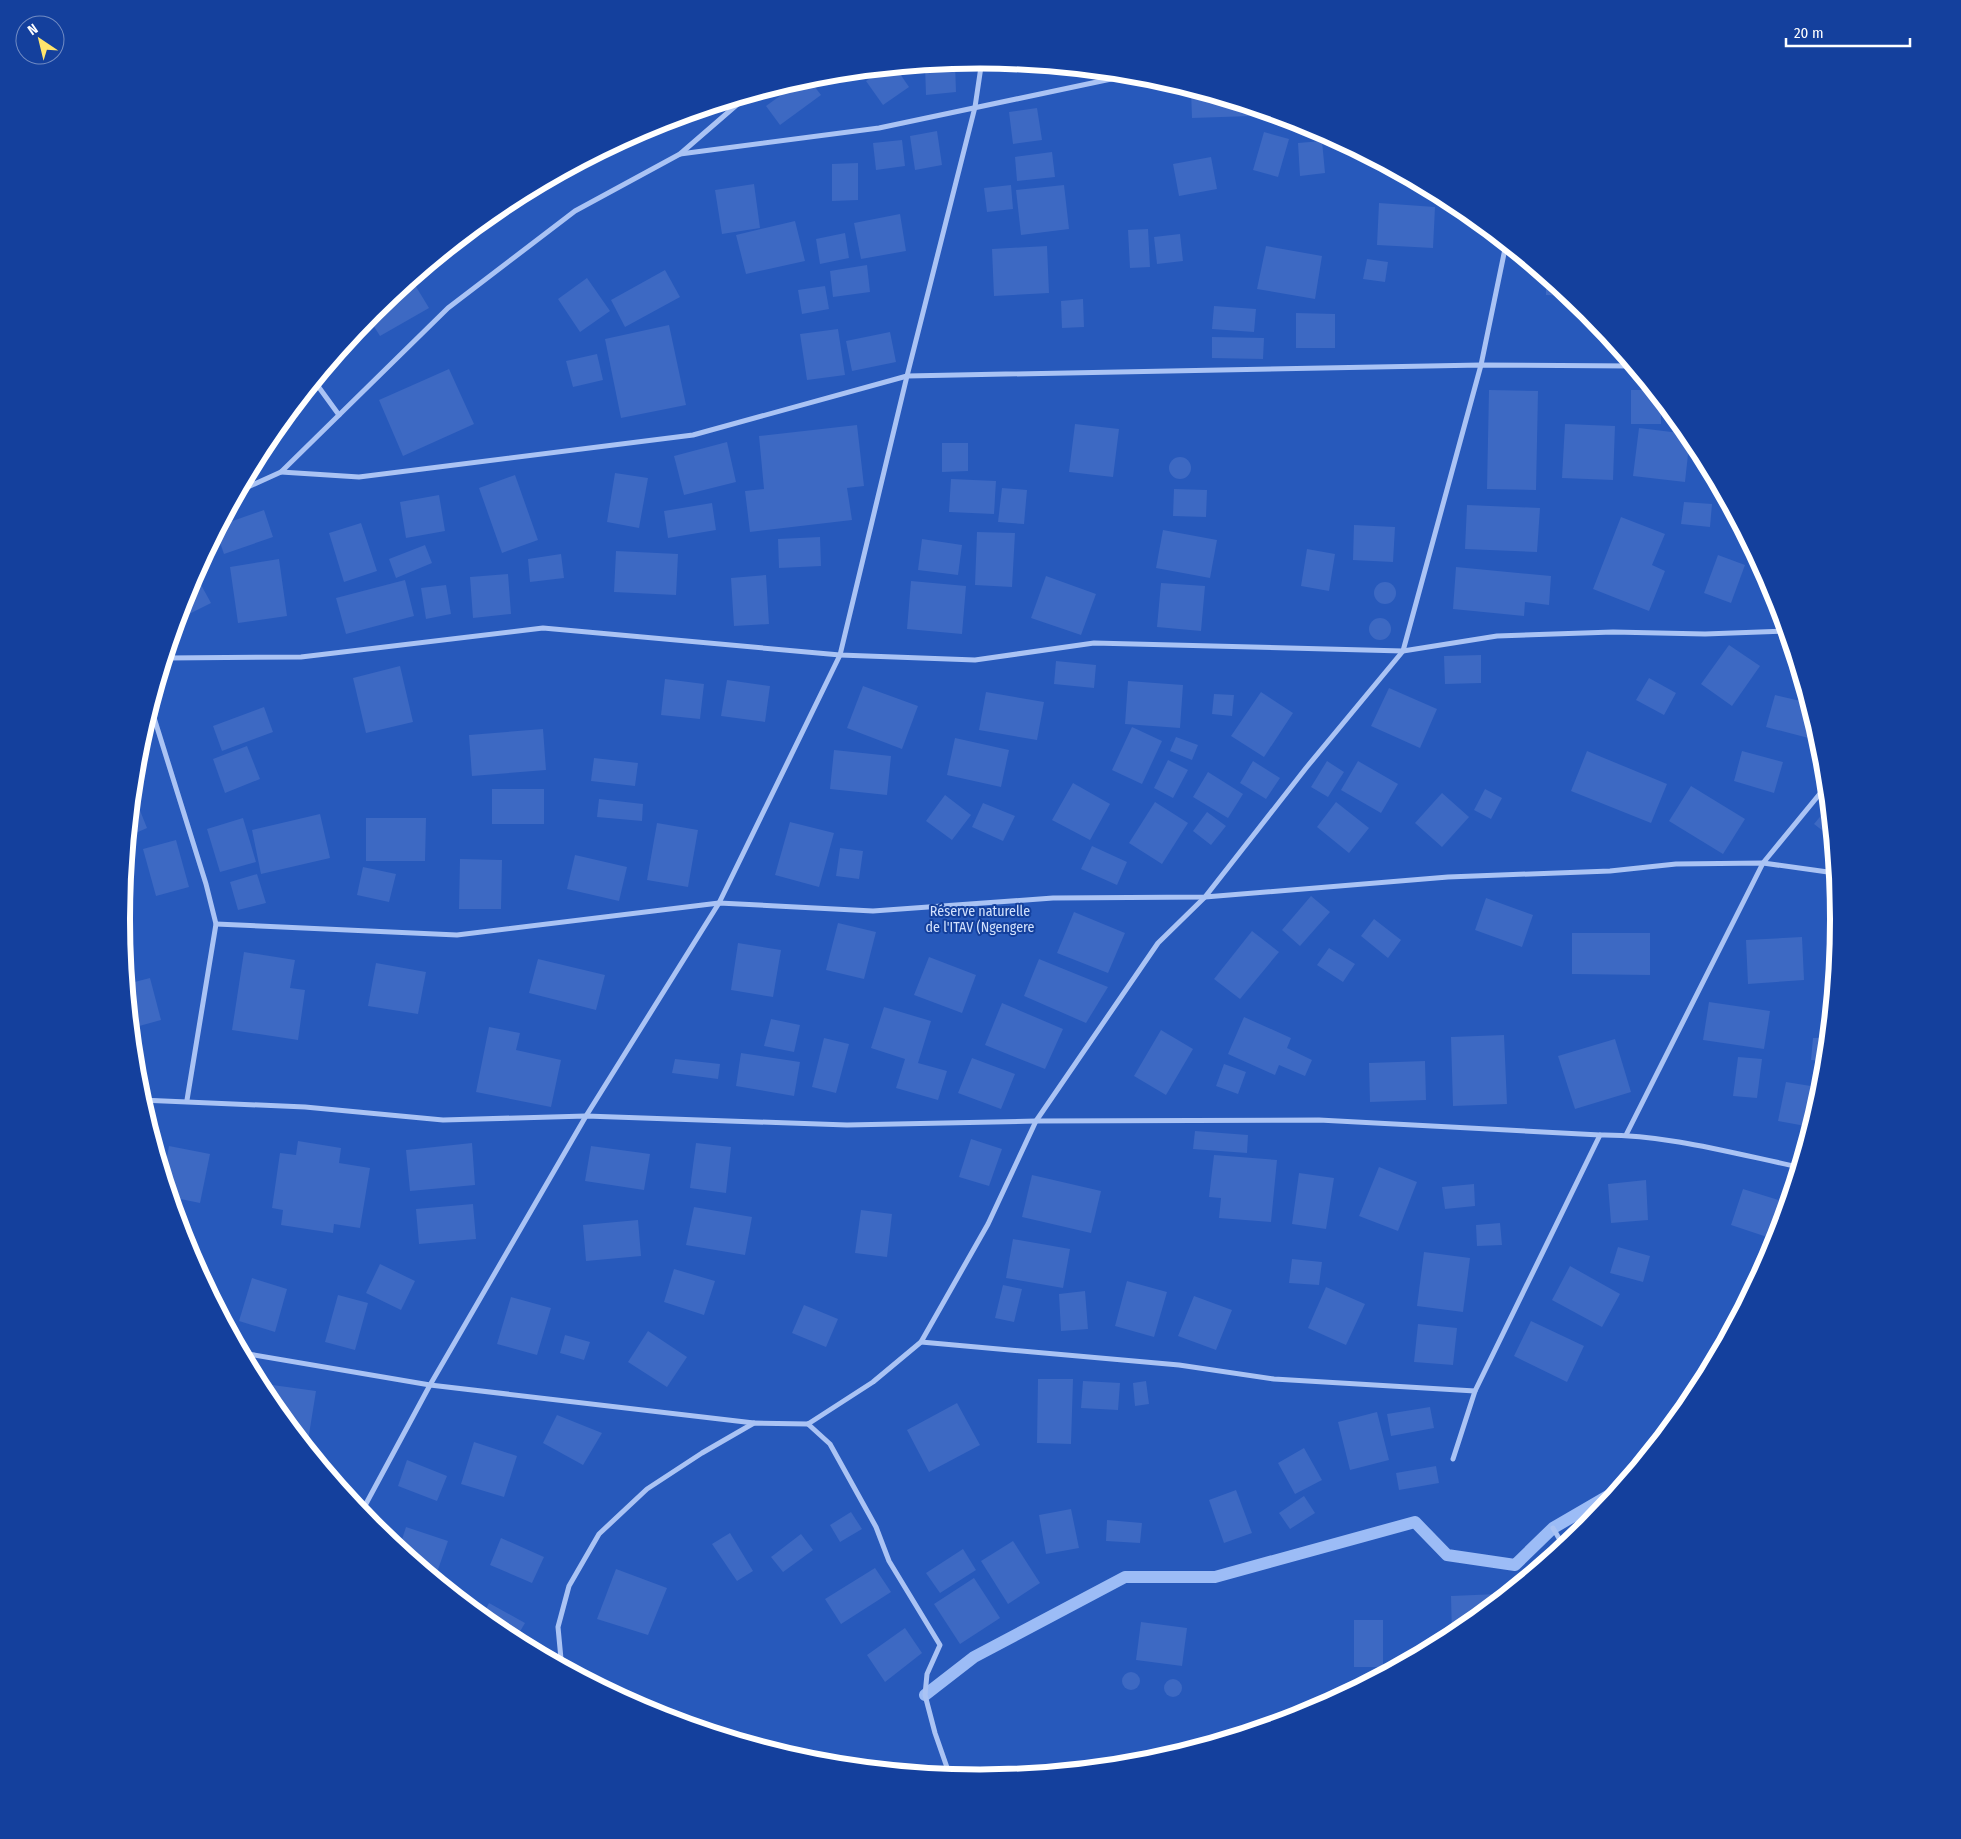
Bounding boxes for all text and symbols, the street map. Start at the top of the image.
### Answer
north arrow [15,15,65,65]
scale bar [1786,15,1910,47]
text: N [25,20,41,39]
text: 20 m [1794,24,1824,42]
park label: Réserve naturelle de l'ITAV (Ngengere [925,903,1035,936]

